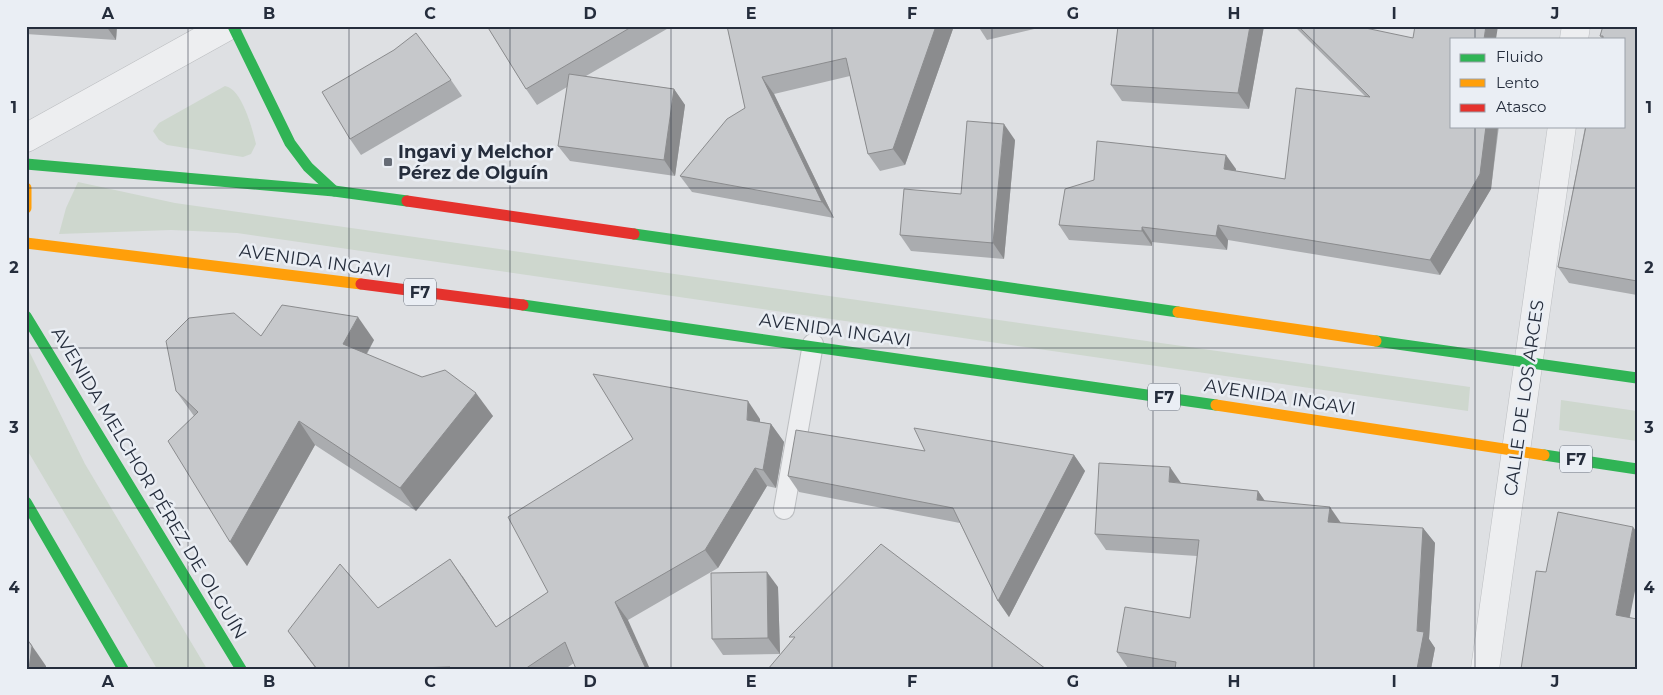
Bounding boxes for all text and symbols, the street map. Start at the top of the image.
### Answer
text: A [101,4,115,23]
text: B [263,4,275,23]
text: C [424,4,436,23]
text: D [583,4,597,23]
text: E [746,4,756,23]
text: F [907,4,917,23]
text: G [1067,4,1079,23]
text: H [1228,4,1240,23]
text: I [1391,4,1397,23]
text: J [1550,4,1559,23]
legend [1450,38,1626,128]
text: Fluido [1496,47,1543,66]
text: Lento [1496,73,1539,92]
text: Atasco [1496,97,1546,116]
text: 1 [11,98,17,117]
text: 1 [1646,98,1652,117]
place label: Ingavi y Melchor Pérez de Olguín [398,141,554,184]
marker: Ingavi y Melchor Pérez de Olguín [382,156,394,168]
street label: AVENIDA INGAVI [238,239,392,283]
text: 2 [9,258,19,277]
text: 2 [1644,258,1654,277]
road number: F7 [404,278,436,306]
street label: CALLE DE LOS ARCES [1499,298,1549,498]
street label: AVENIDA INGAVI [758,308,912,352]
street label: AVENIDA MELCHOR PÉREZ DE OLGUÍN [47,323,251,643]
street label: AVENIDA INGAVI [1203,374,1357,420]
road number: F7 [1148,384,1180,411]
text: 3 [8,418,19,437]
text: 3 [1643,418,1654,437]
road number: F7 [1560,446,1592,472]
text: 4 [8,578,20,597]
text: 4 [1643,578,1655,597]
text: A [101,672,115,691]
text: B [263,672,275,691]
text: C [424,672,436,691]
text: D [583,672,597,691]
text: E [746,672,756,691]
text: F [907,672,917,691]
text: G [1067,672,1079,691]
text: H [1228,672,1240,691]
text: I [1391,672,1397,691]
text: J [1550,672,1559,691]

